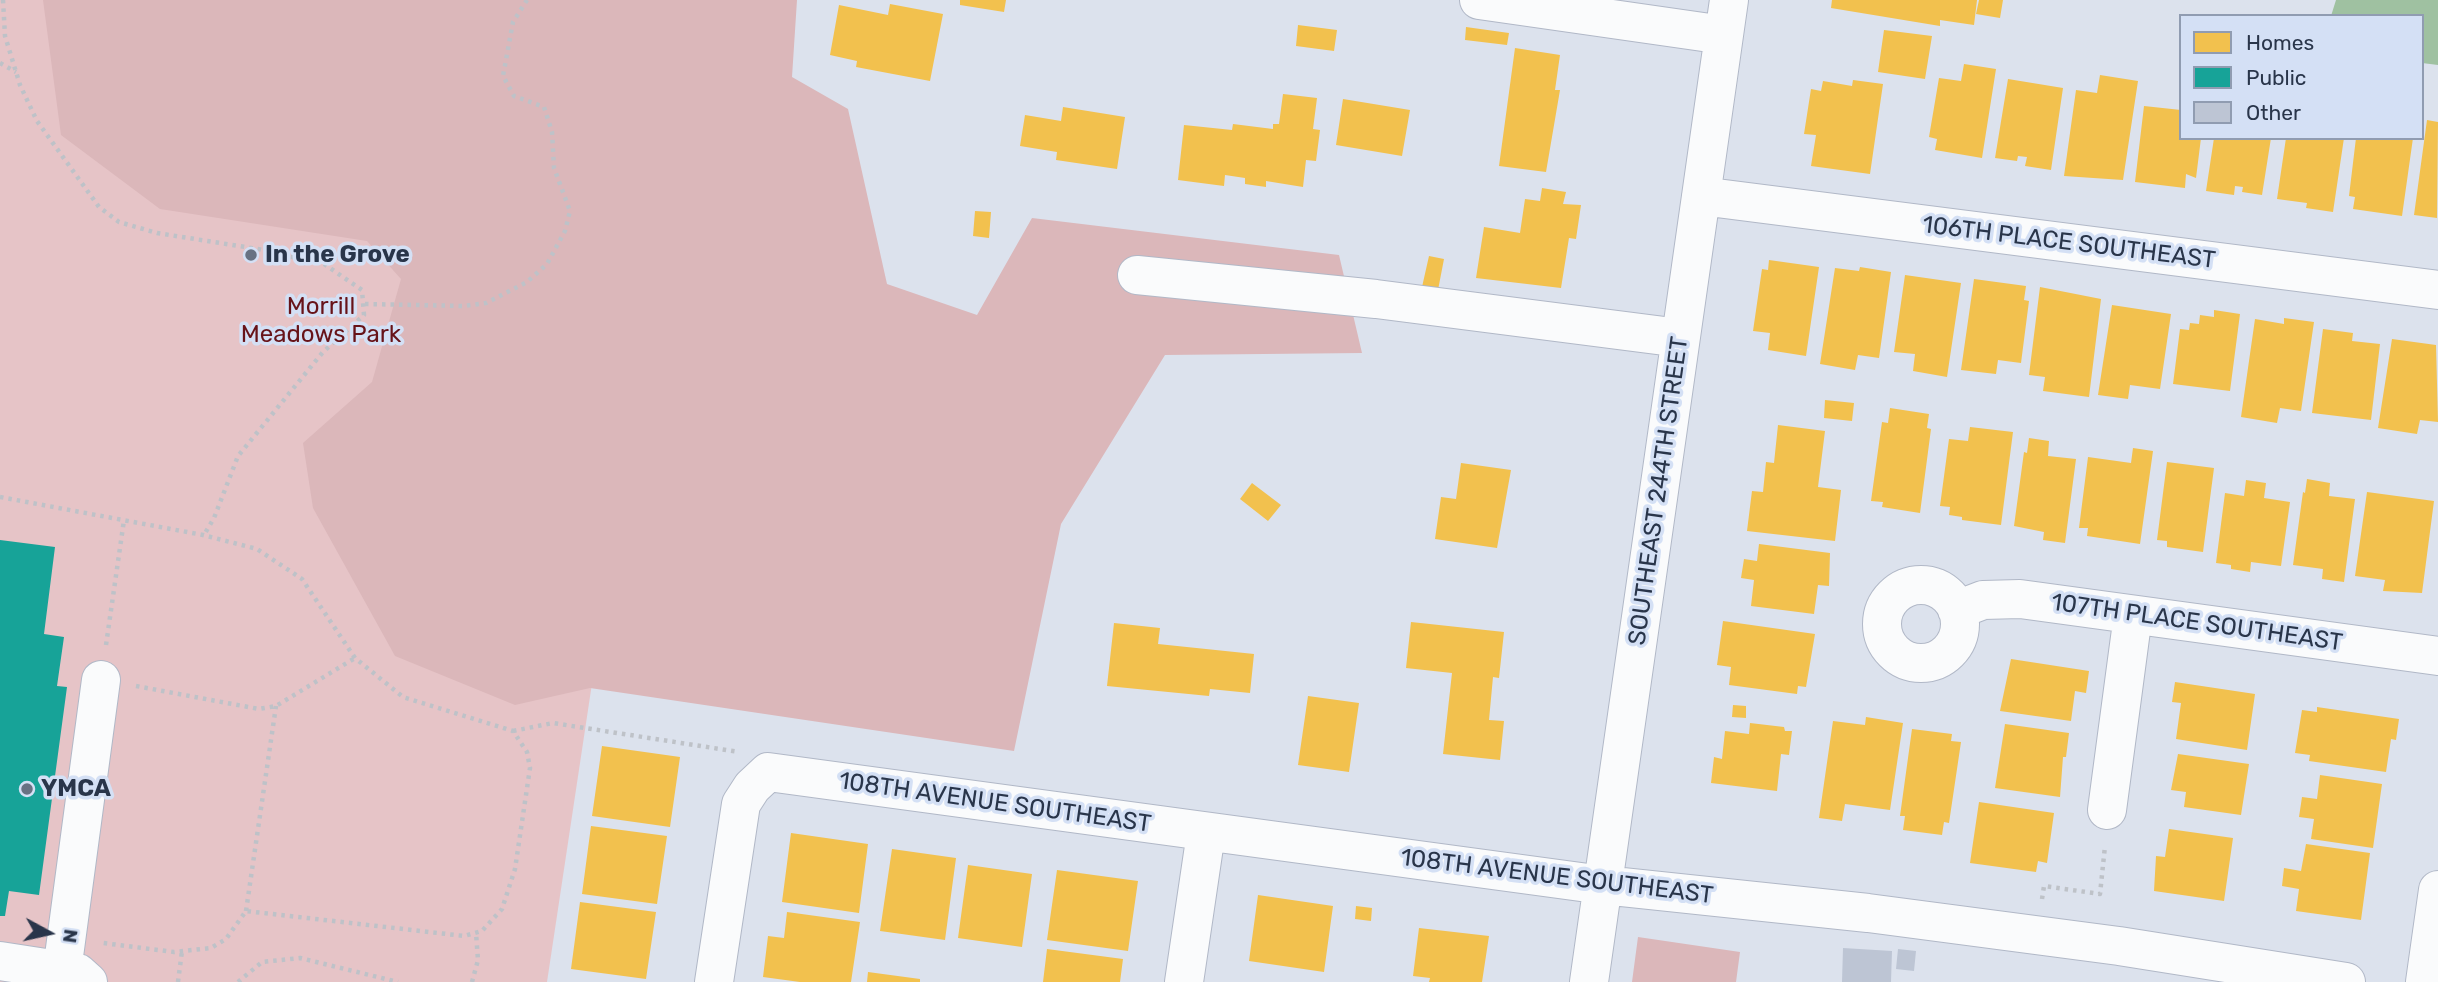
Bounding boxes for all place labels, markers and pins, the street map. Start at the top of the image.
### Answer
place label: In the Grove [265,241,410,269]
marker: In the Grove [243,247,259,263]
place label: YMCA [41,775,111,803]
marker: YMCA [19,781,35,797]

